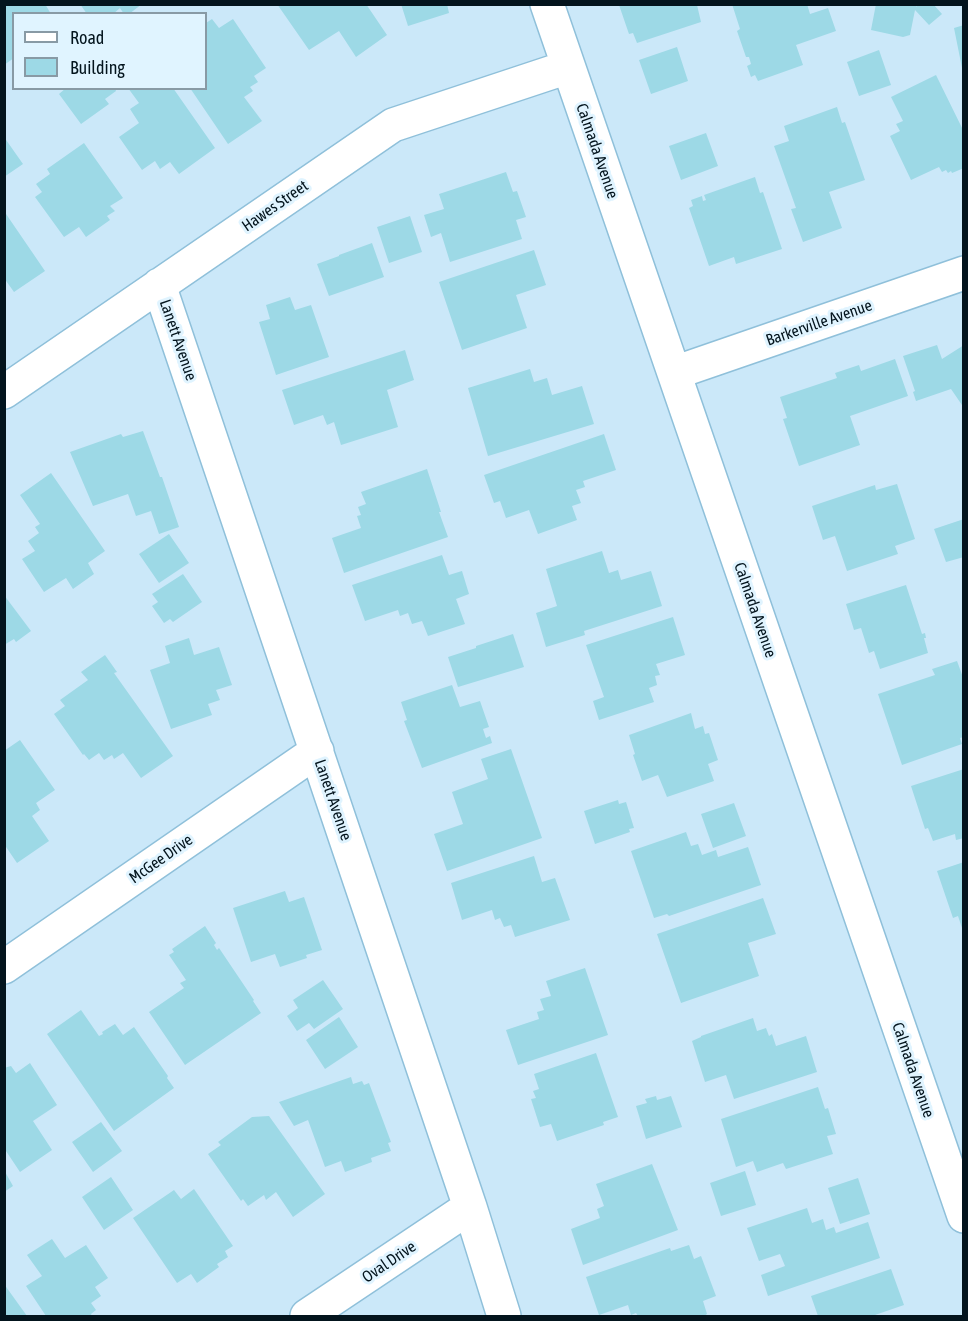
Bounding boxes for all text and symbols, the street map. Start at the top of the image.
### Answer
legend [12,12,207,90]
text: Road [70,27,104,48]
text: Building [70,57,125,78]
street label: Calmada Avenue [572,101,622,201]
street label: Hawes Street [238,176,312,236]
street label: Barkerville Avenue [764,296,874,350]
street label: Lanett Avenue [155,297,201,383]
street label: Calmada Avenue [730,560,780,660]
street label: Lanett Avenue [310,757,356,843]
street label: McGee Drive [126,830,196,888]
street label: Calmada Avenue [888,1020,938,1120]
street label: Oval Drive [358,1237,420,1287]

